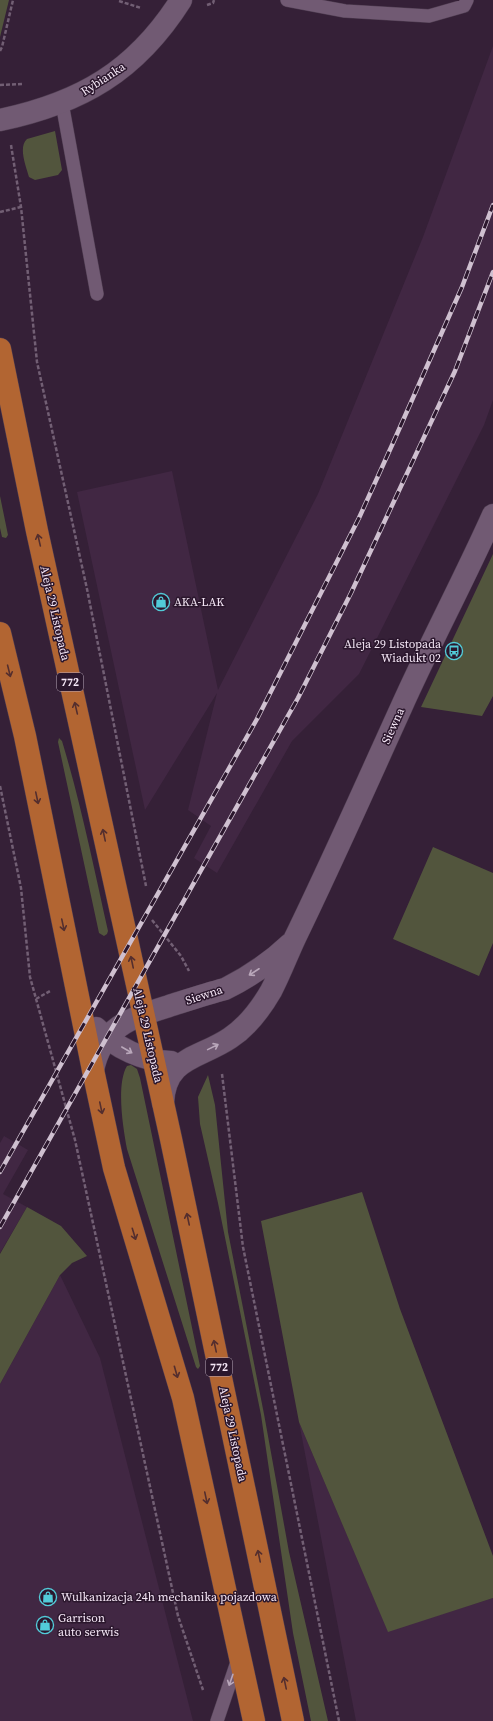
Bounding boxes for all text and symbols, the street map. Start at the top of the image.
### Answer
street label: Rybianka [78,58,129,99]
one-way arrow [34,534,42,547]
street label: Aleja 29 Listopada [36,564,74,663]
shop icon: AKA-LAK [151,592,171,612]
place label: AKA-LAK [174,594,224,610]
place label: Aleja 29 Listopada Wiadukt 02 [344,636,442,666]
bus stop icon: Aleja 29 Listopada Wiadukt 02 [444,641,464,661]
one-way arrow [6,664,13,677]
road number: 772 [57,673,83,691]
one-way arrow [72,702,80,715]
street label: Siewna [378,704,408,747]
one-way arrow [34,791,42,804]
one-way arrow [100,829,108,842]
one-way arrow [60,918,68,931]
one-way arrow [127,956,135,969]
one-way arrow [248,969,260,977]
street label: Siewna [183,981,226,1009]
street label: Aleja 29 Listopada [129,986,167,1085]
one-way arrow [207,1043,219,1051]
one-way arrow [121,1047,133,1055]
one-way arrow [98,1101,106,1114]
one-way arrow [183,1213,191,1226]
one-way arrow [131,1227,138,1240]
one-way arrow [210,1340,218,1353]
road number: 772 [206,1358,232,1376]
one-way arrow [173,1365,180,1378]
street label: Aleja 29 Listopada [215,1385,251,1484]
one-way arrow [202,1491,210,1504]
one-way arrow [254,1549,262,1562]
shop icon: Wulkanizacja 24h mechanika pojazdowa [38,1587,58,1607]
place label: Wulkanizacja 24h mechanika pojazdowa [61,1589,278,1605]
place label: Garrison auto serwis [58,1610,119,1640]
shop icon: Garrison auto serwis [35,1615,55,1635]
one-way arrow [227,1673,234,1686]
one-way arrow [281,1677,289,1690]

